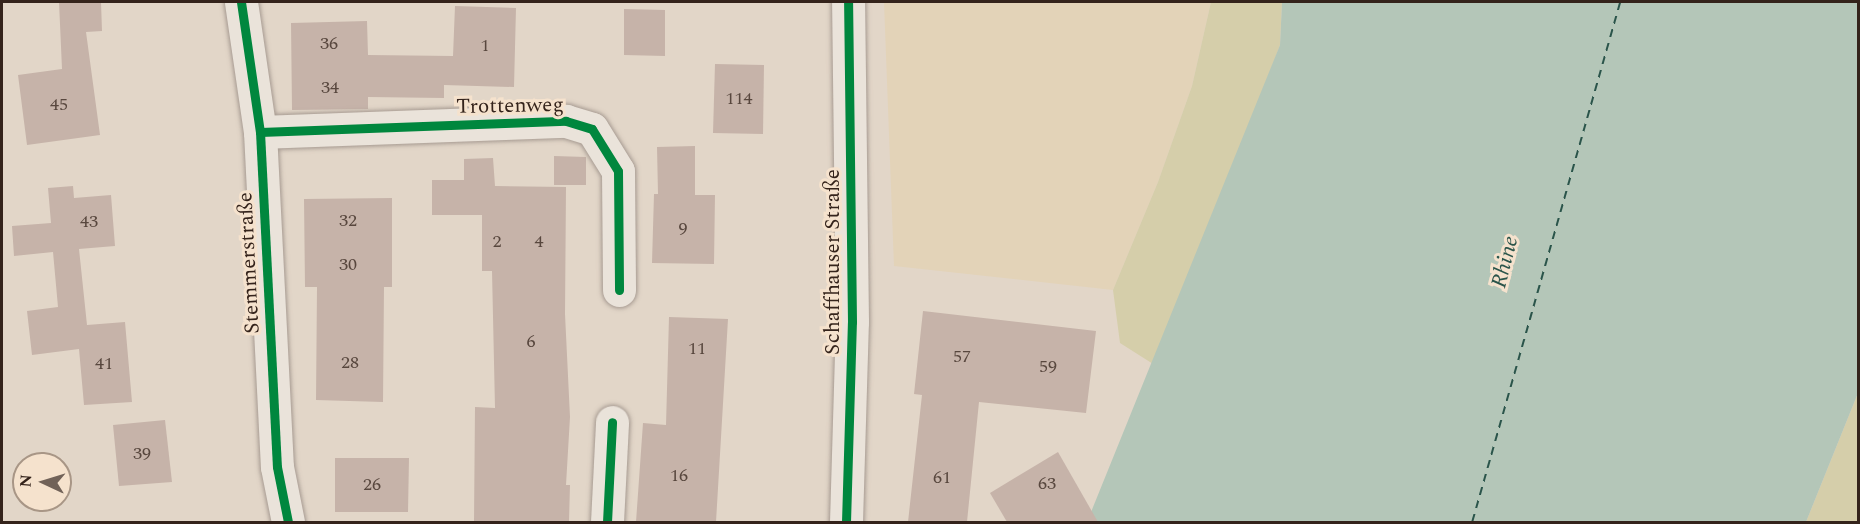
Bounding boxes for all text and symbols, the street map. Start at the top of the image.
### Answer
house number: 36 [320,33,338,55]
house number: 1 [481,35,489,57]
house number: 34 [321,77,339,99]
house number: 114 [726,88,752,110]
street label: Trottenweg [456,92,564,120]
house number: 45 [50,94,68,116]
street label: Schaffhauser Straße [820,169,846,355]
street label: Stemmerstraße [233,192,265,334]
house number: 32 [339,210,357,232]
house number: 43 [80,211,98,233]
house number: 9 [679,218,687,240]
house number: 2 [493,231,501,253]
house number: 4 [535,231,543,253]
water label: Rhine [1486,233,1524,291]
house number: 30 [339,254,357,276]
house number: 6 [527,331,535,353]
house number: 11 [688,338,706,360]
house number: 57 [953,346,971,368]
house number: 28 [341,352,359,374]
house number: 41 [95,353,113,375]
house number: 59 [1039,356,1057,378]
house number: 39 [133,443,151,465]
north arrow [12,452,72,512]
house number: 16 [670,465,688,487]
house number: 61 [933,467,951,489]
house number: 63 [1038,473,1056,495]
text: N [14,474,38,488]
house number: 26 [363,474,381,496]

